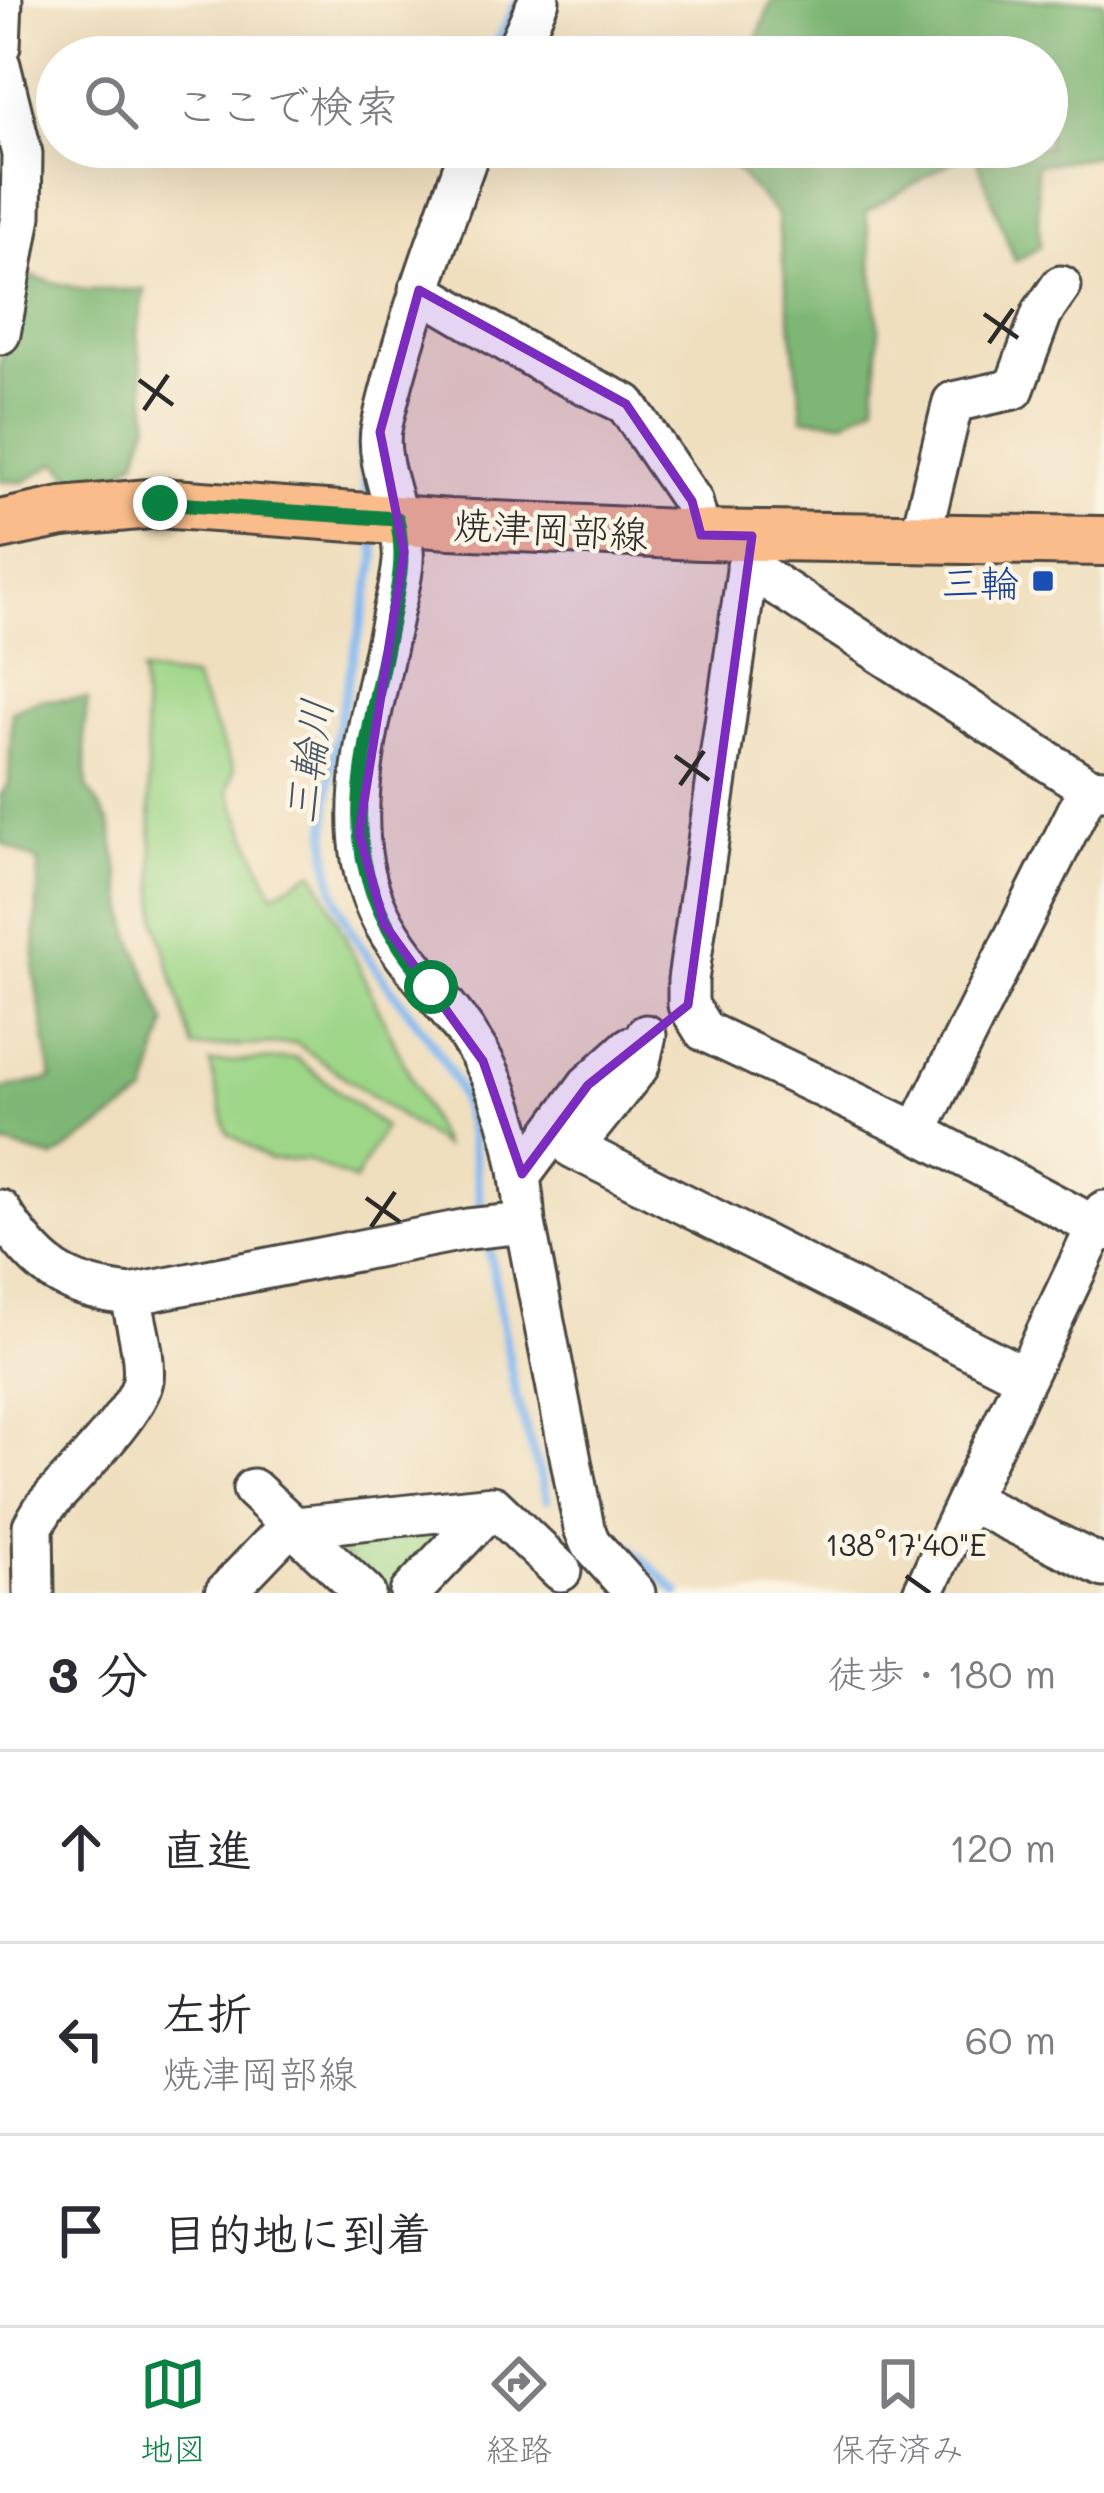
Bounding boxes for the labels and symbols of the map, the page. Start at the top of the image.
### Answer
route end [133,476,187,530]
street label: 焼津岡部線 [452,497,650,559]
place label: 三輪 [941,556,1019,607]
marker: 三輪 [1030,568,1056,594]
water label: 三輪川 [271,695,343,827]
route start [404,960,458,1014]
text: 138°17'40"E [825,1524,987,1564]

